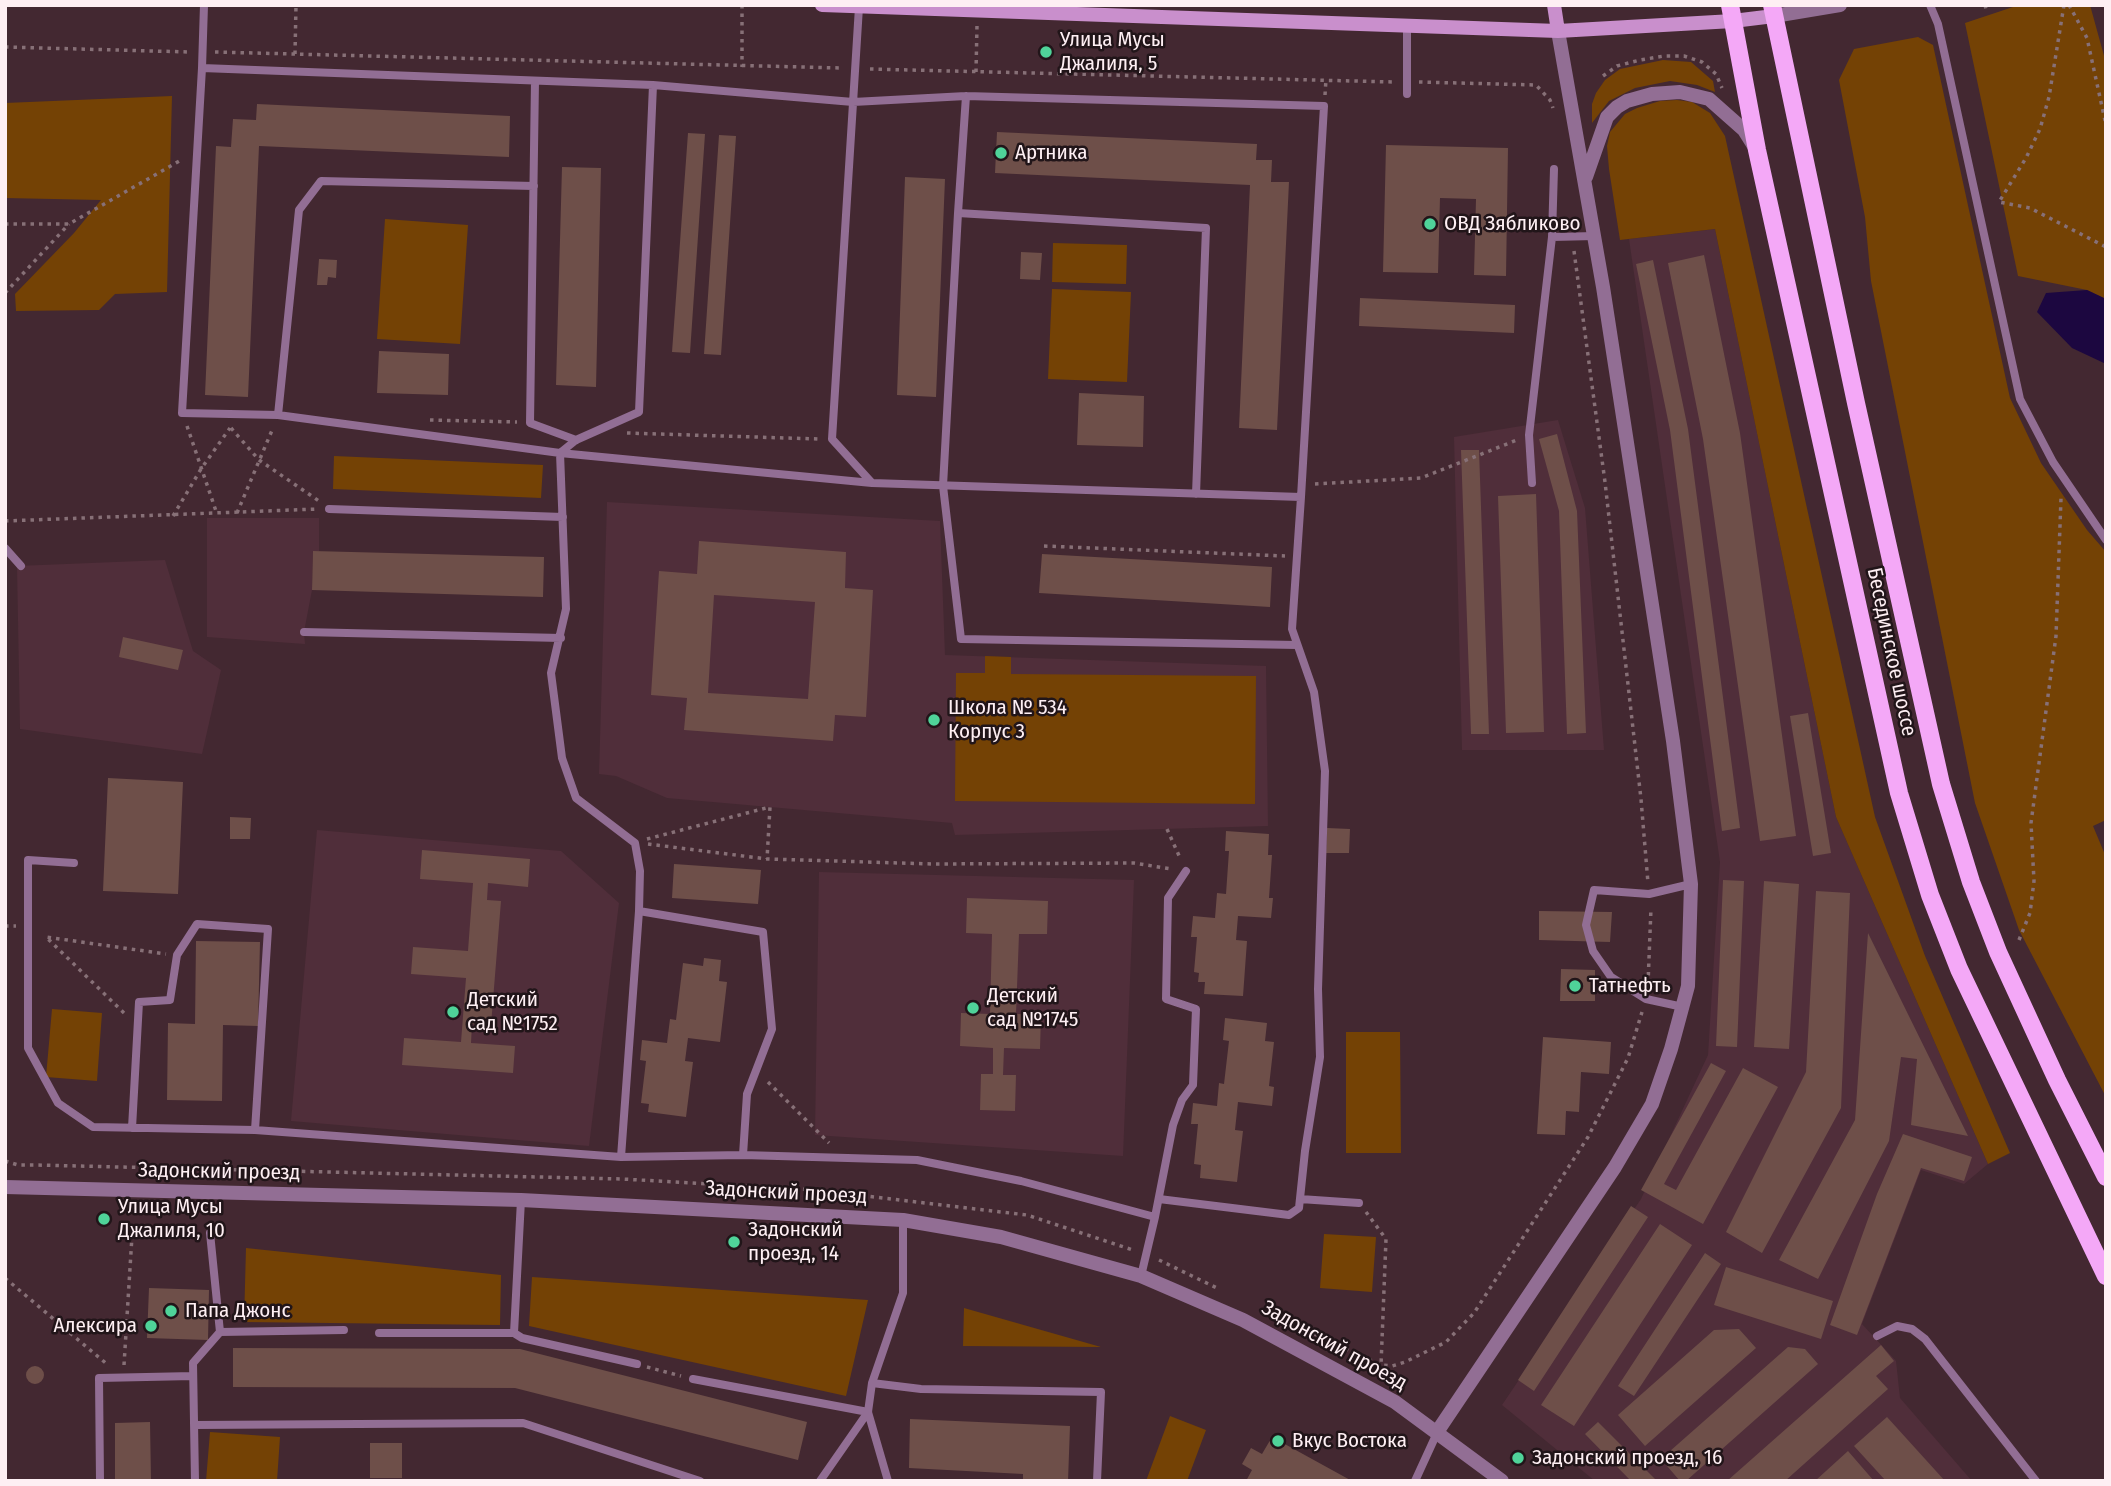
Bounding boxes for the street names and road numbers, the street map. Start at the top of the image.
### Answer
street label: Бесединское шоссе [1861,565,1921,739]
street label: Задонский проезд [138,1158,300,1186]
street label: Задонский проезд [704,1176,868,1210]
street label: Задонский проезд [1257,1296,1411,1396]

